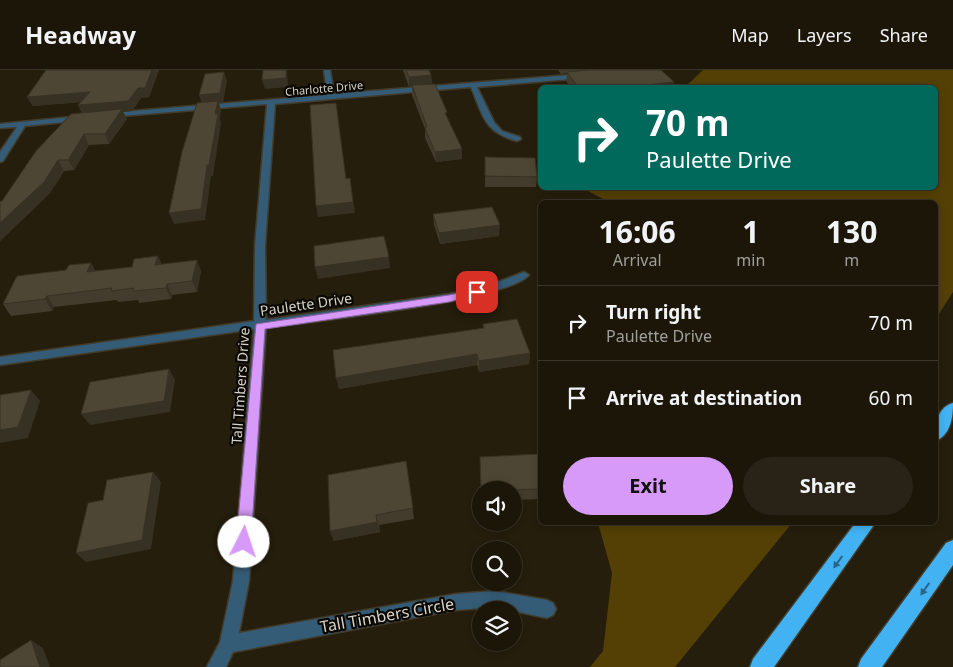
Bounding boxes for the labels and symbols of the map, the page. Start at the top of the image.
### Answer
street label: Charlotte Drive [284,77,364,99]
pin [456,271,498,313]
street label: Paulette Drive [259,288,353,320]
street label: Tall Timbers Drive [226,327,254,445]
position arrow [217,515,269,567]
one-way arrow [833,555,843,569]
one-way arrow [920,582,930,596]
street label: Tall Timbers Circle [318,592,456,638]

